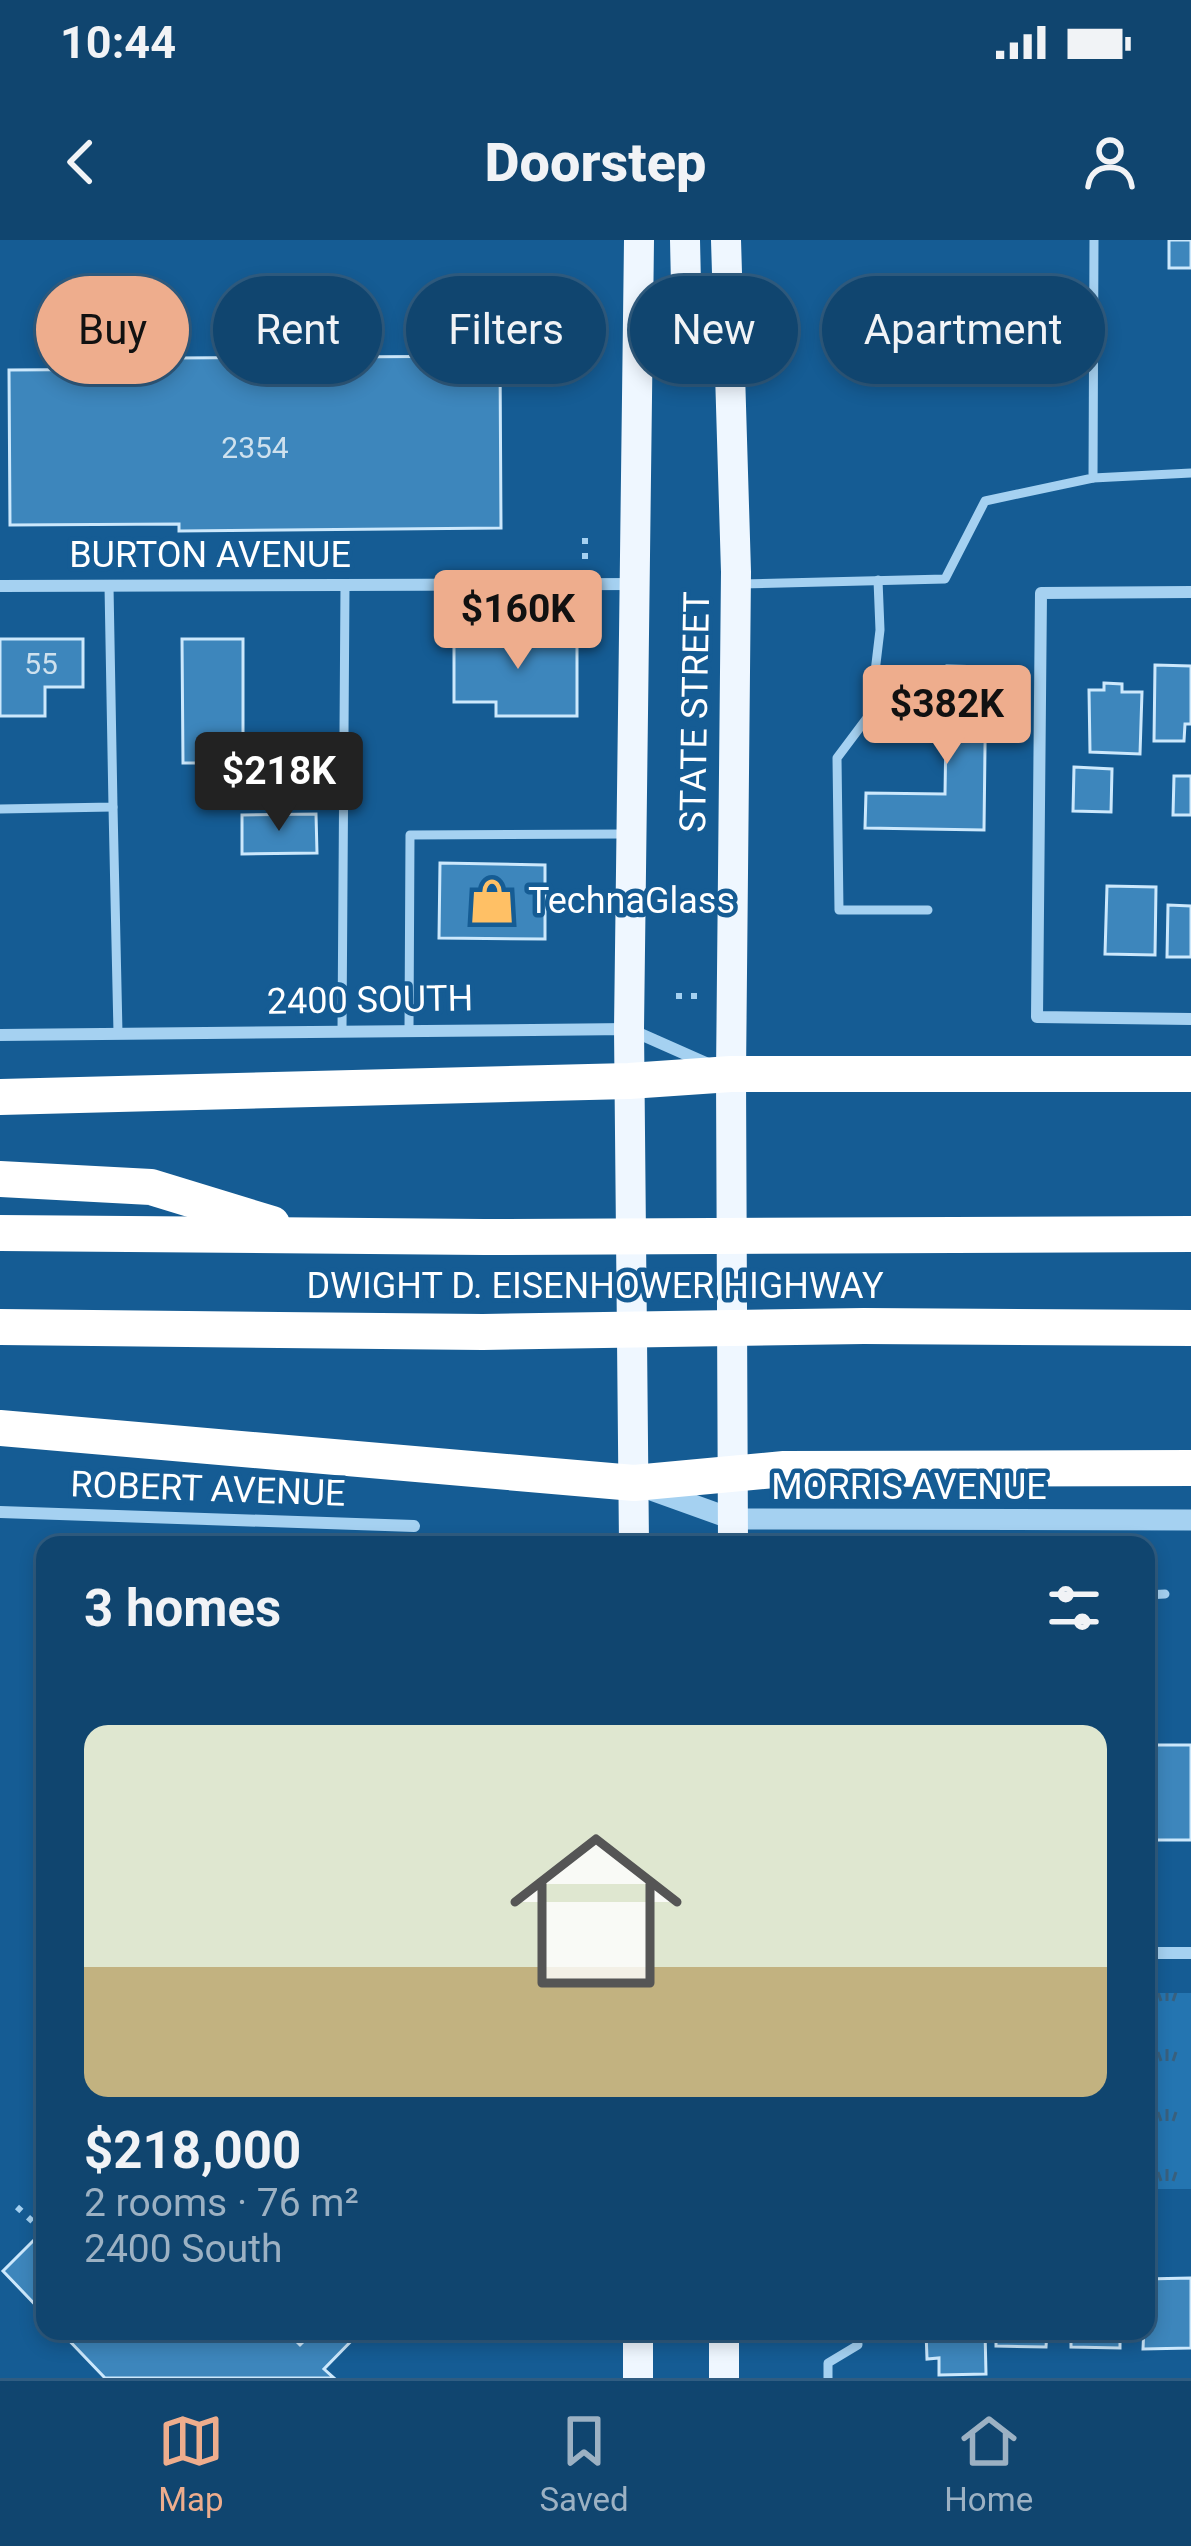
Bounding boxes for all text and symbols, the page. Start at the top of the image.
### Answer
text: 10:44 [60,16,176,69]
icon: back [48,129,114,195]
icon: person [1077,129,1143,195]
text: Doorstep [485,131,706,194]
chip: Buy [36,276,189,384]
chip: Rent [213,276,382,384]
chip: Filters [406,276,606,384]
chip: New [630,276,798,384]
chip: Apartment [822,276,1105,384]
house number: 2354 [221,430,289,465]
street label: BURTON AVENUE [69,534,351,576]
pin: $160K [434,570,602,672]
text: $160K [461,586,575,632]
street label: STATE STREET [672,591,718,833]
house number: 55 [24,646,58,681]
pin: $382K [863,665,1031,767]
text: $382K [890,681,1004,727]
pin: $218K [195,732,363,834]
text: $218K [222,748,336,794]
shop icon: TechnaGlass [467,876,517,926]
place label: TechnaGlass [528,880,735,922]
street label: 2400 SOUTH [266,977,474,1023]
street label: DWIGHT D. EISENHOWER HIGHWAY [306,1265,884,1307]
street label: ROBERT AVENUE [70,1463,346,1515]
street label: MORRIS AVENUE [771,1466,1047,1508]
icon: filters [1041,1575,1107,1641]
text: 3 homes [84,1579,281,1638]
icon: home [488,1803,704,2019]
text: $218,000 [84,2121,301,2180]
text: 2 rooms · 76 m² [84,2180,359,2226]
text: 2400 South [84,2226,283,2272]
tab: Map [158,2408,224,2519]
tab: Saved [539,2408,629,2519]
tab: Home [944,2408,1033,2519]

